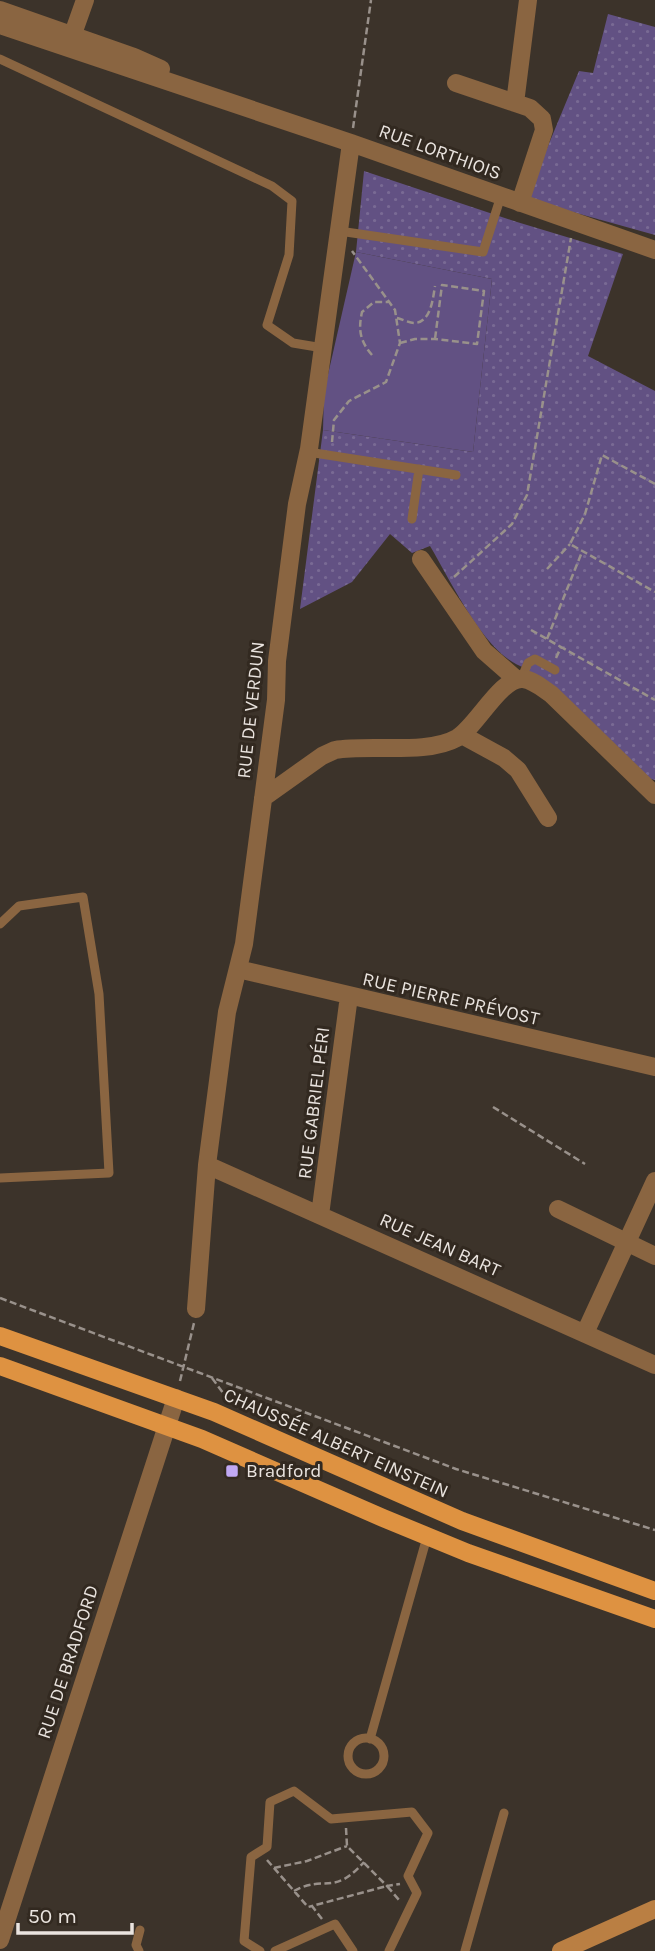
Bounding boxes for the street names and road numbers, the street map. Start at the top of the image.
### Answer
street label: RUE LORTHIOIS [376,120,504,184]
street label: RUE DE VERDUN [233,640,269,780]
street label: RUE PIERRE PRÉVOST [360,967,542,1030]
street label: RUE GABRIEL PÉRI [293,1025,334,1180]
street label: RUE JEAN BART [376,1209,504,1282]
street label: CHAUSSÉE ALBERT EINSTEIN [220,1383,452,1503]
street label: RUE DE BRADFORD [33,1582,103,1742]

